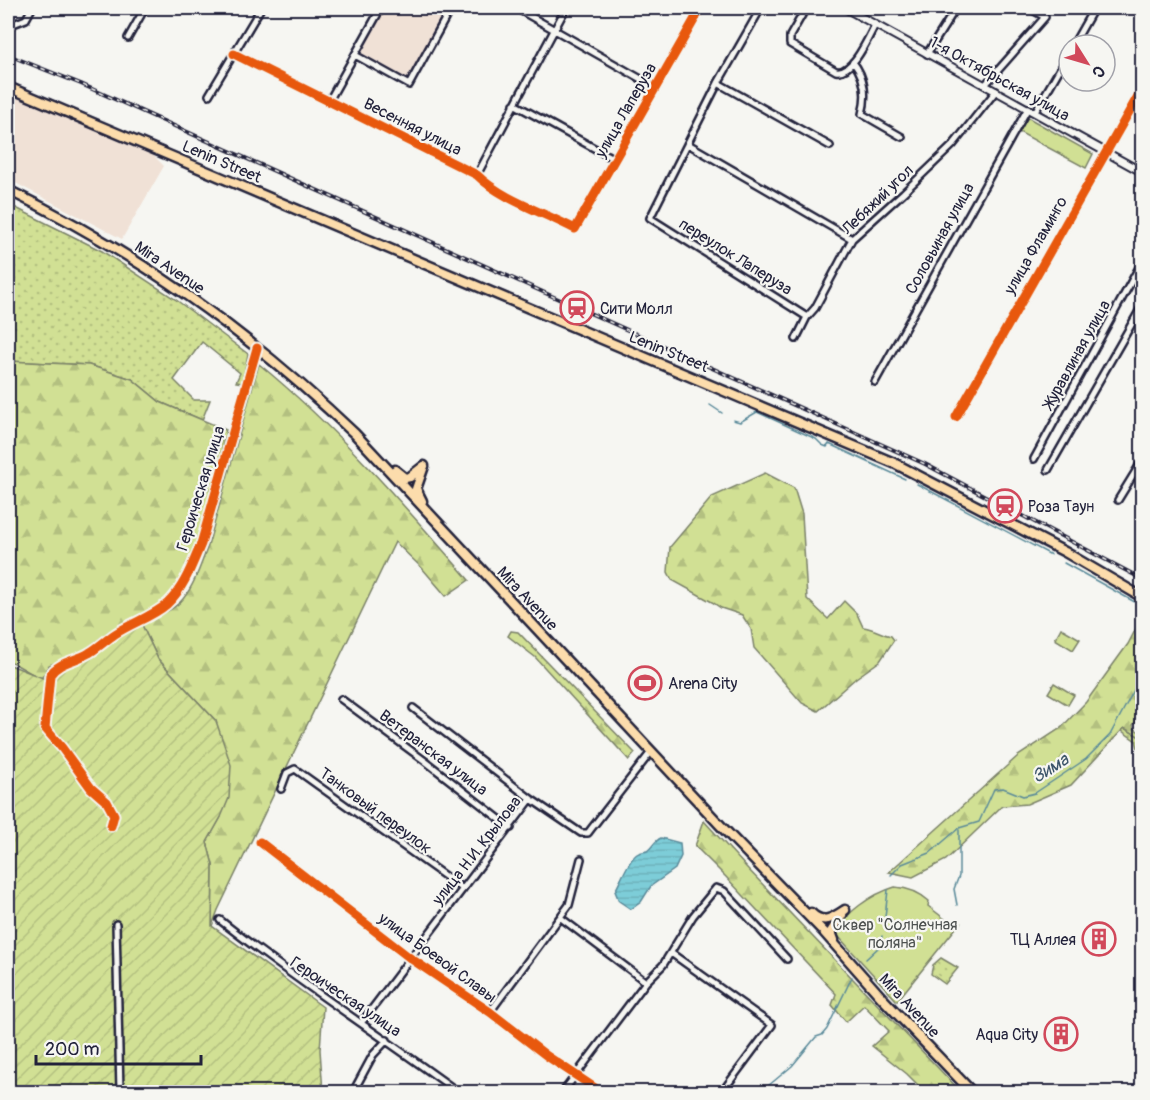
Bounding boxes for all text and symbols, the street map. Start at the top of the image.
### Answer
street label: 1-я Октябрьская улица [926,32,1073,126]
north arrow [1057,33,1117,93]
street label: улица Лаперуза [590,60,661,162]
text: С [1087,61,1109,81]
street label: Весенняя улица [360,94,465,160]
street label: Lenin Street [179,136,265,188]
street label: Лебяжий угол [837,161,918,240]
street label: Соловьиная улица [901,179,979,298]
street label: улица Фламинго [999,193,1072,299]
street label: переулок Лаперуза [675,214,796,300]
street label: Mira Avenue [131,237,208,299]
station icon: Сити Молл [559,290,595,326]
street label: Журавлиная улица [1037,297,1115,415]
place label: Сити Молл [600,299,673,319]
street label: Lenin Street [626,327,712,377]
street label: Героическая улица [172,423,229,553]
station icon: Роза Таун [987,488,1023,524]
place label: Роза Таун [1028,497,1094,517]
street label: Mira Avenue [493,563,562,635]
sports icon: Arena City [627,665,663,701]
place label: Arena City [668,674,737,694]
street label: Ветеранская улица [375,706,492,800]
water label: Зима [1028,747,1074,789]
street label: Танковый переулок [315,763,436,858]
street label: улица Н.И. Крылова [427,792,526,910]
street label: улица Боевой Славы [374,908,500,1007]
park label: Сквер "Солнечная поляна" [832,915,958,953]
building icon: ТЦ Аллея [1081,921,1117,957]
place label: ТЦ Аллея [1010,930,1076,950]
street label: Героическая улица [286,952,405,1041]
street label: Mira Avenue [875,970,944,1042]
building icon: Aqua City [1043,1016,1079,1052]
place label: Aqua City [975,1025,1038,1045]
scale bar [36,1028,201,1066]
text: 200 m [45,1038,100,1061]

